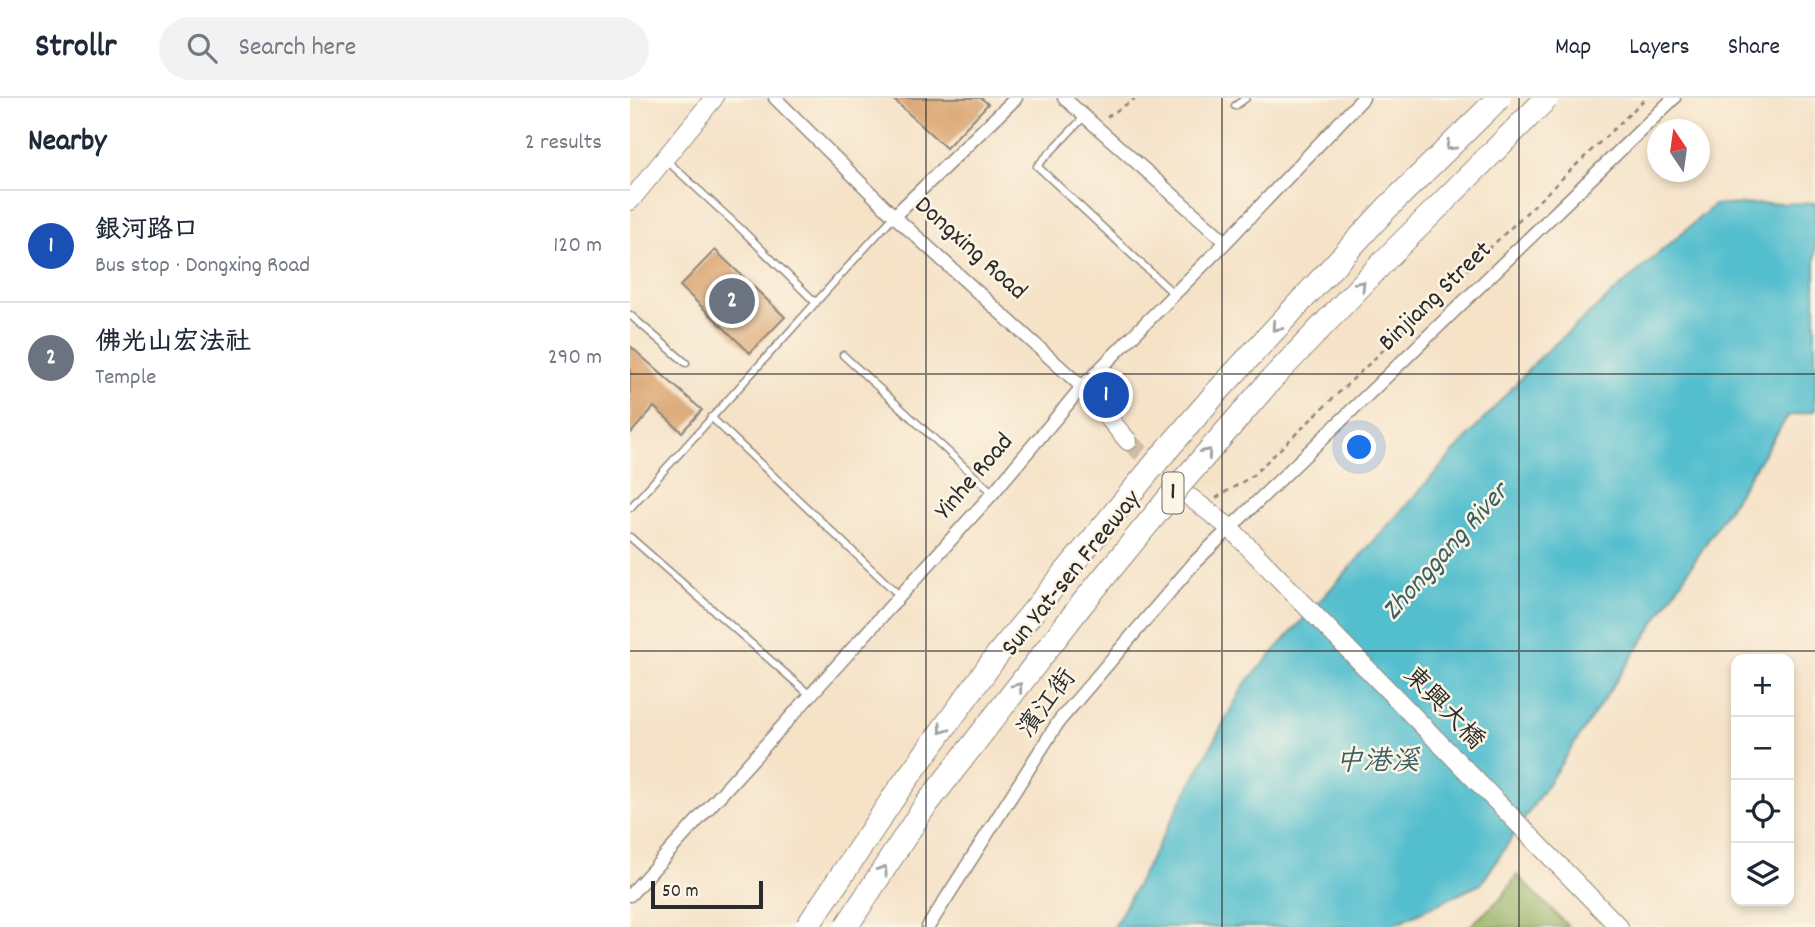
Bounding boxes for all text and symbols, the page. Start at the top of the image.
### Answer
search box [159,17,649,80]
text: Strollr [35,25,117,72]
icon: search [183,29,221,67]
text: Search here [239,30,356,67]
text: Map [1555,31,1591,65]
text: Layers [1629,31,1690,65]
text: Share [1728,31,1780,65]
north arrow [1647,119,1710,182]
text: Nearby [28,122,106,165]
text: 2 results [525,127,602,160]
one-way arrow [1446,137,1459,150]
street label: Dongxing Road [905,188,1035,310]
text: 銀河路口 [95,213,199,250]
text: 1 [48,230,54,263]
text: 120 m [553,230,602,263]
street label: Binjiang Street [1371,233,1501,361]
text: Bus stop · Dongxing Road [95,250,310,283]
pin: 2 [709,275,755,327]
one-way arrow [1352,281,1365,294]
one-way arrow [1271,319,1284,332]
text: 佛光山宏法社 [95,325,251,362]
text: 2 [46,342,56,375]
text: 290 m [548,342,602,375]
text: Temple [95,362,156,395]
pin: 1 [1083,369,1129,421]
street label: Yinhe Road [927,426,1023,528]
your location [1342,430,1376,464]
one-way arrow [1199,448,1211,461]
road number: 1 [1162,472,1184,514]
water label: Zhonggang River [1374,473,1522,631]
street label: Sun Yat-sen Freeway [993,482,1151,665]
map controls [1731,654,1794,906]
button: + [1731,654,1794,717]
street label: 東興大橋 [1394,659,1492,759]
street label: 濱江街 [1010,662,1086,746]
one-way arrow [1009,682,1022,694]
button: − [1731,717,1794,780]
one-way arrow [939,721,952,734]
water label: 中港溪 [1335,744,1421,784]
button: locate [1731,780,1794,843]
button: layers [1731,843,1794,906]
one-way arrow [875,865,887,878]
scale bar [651,878,763,910]
text: 50 m [662,879,699,906]

